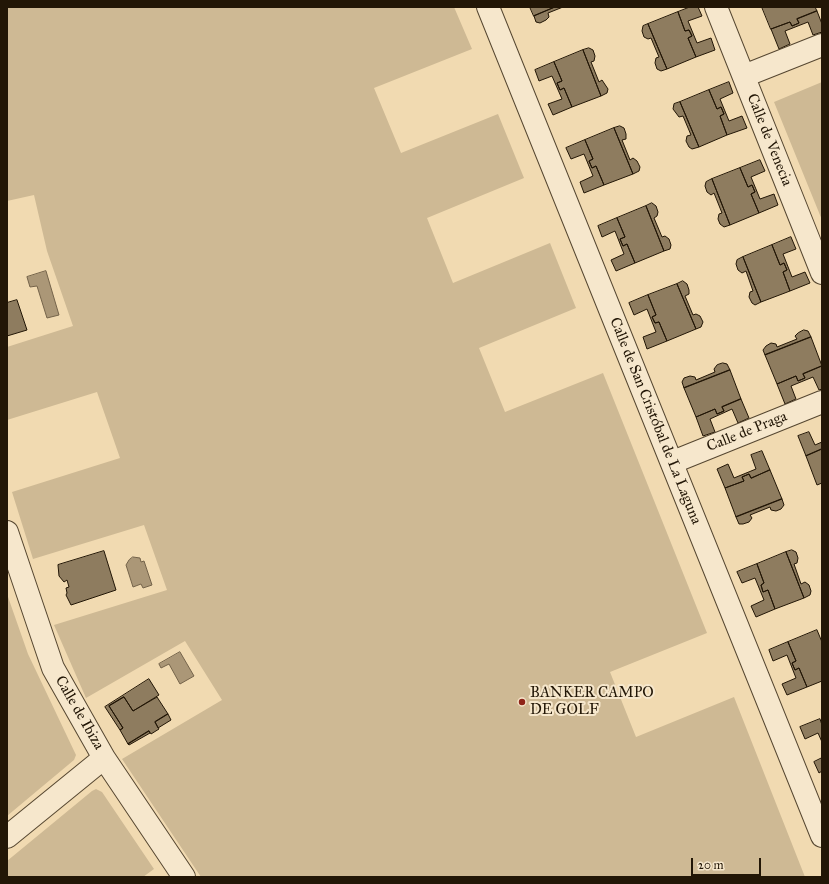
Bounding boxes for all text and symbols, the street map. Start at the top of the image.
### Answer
street label: Calle de Venecia [742,91,796,189]
street label: Calle de San Cristóbal de La Laguna [605,315,705,527]
street label: Calle de Praga [704,408,790,456]
street label: Calle de Ibiza [51,673,107,753]
place label: BANKER CAMPO DE GOLF [530,684,654,719]
marker: BANKER CAMPO DE GOLF [517,697,527,707]
scale bar [693,850,763,876]
text: 20 m [698,858,724,872]

